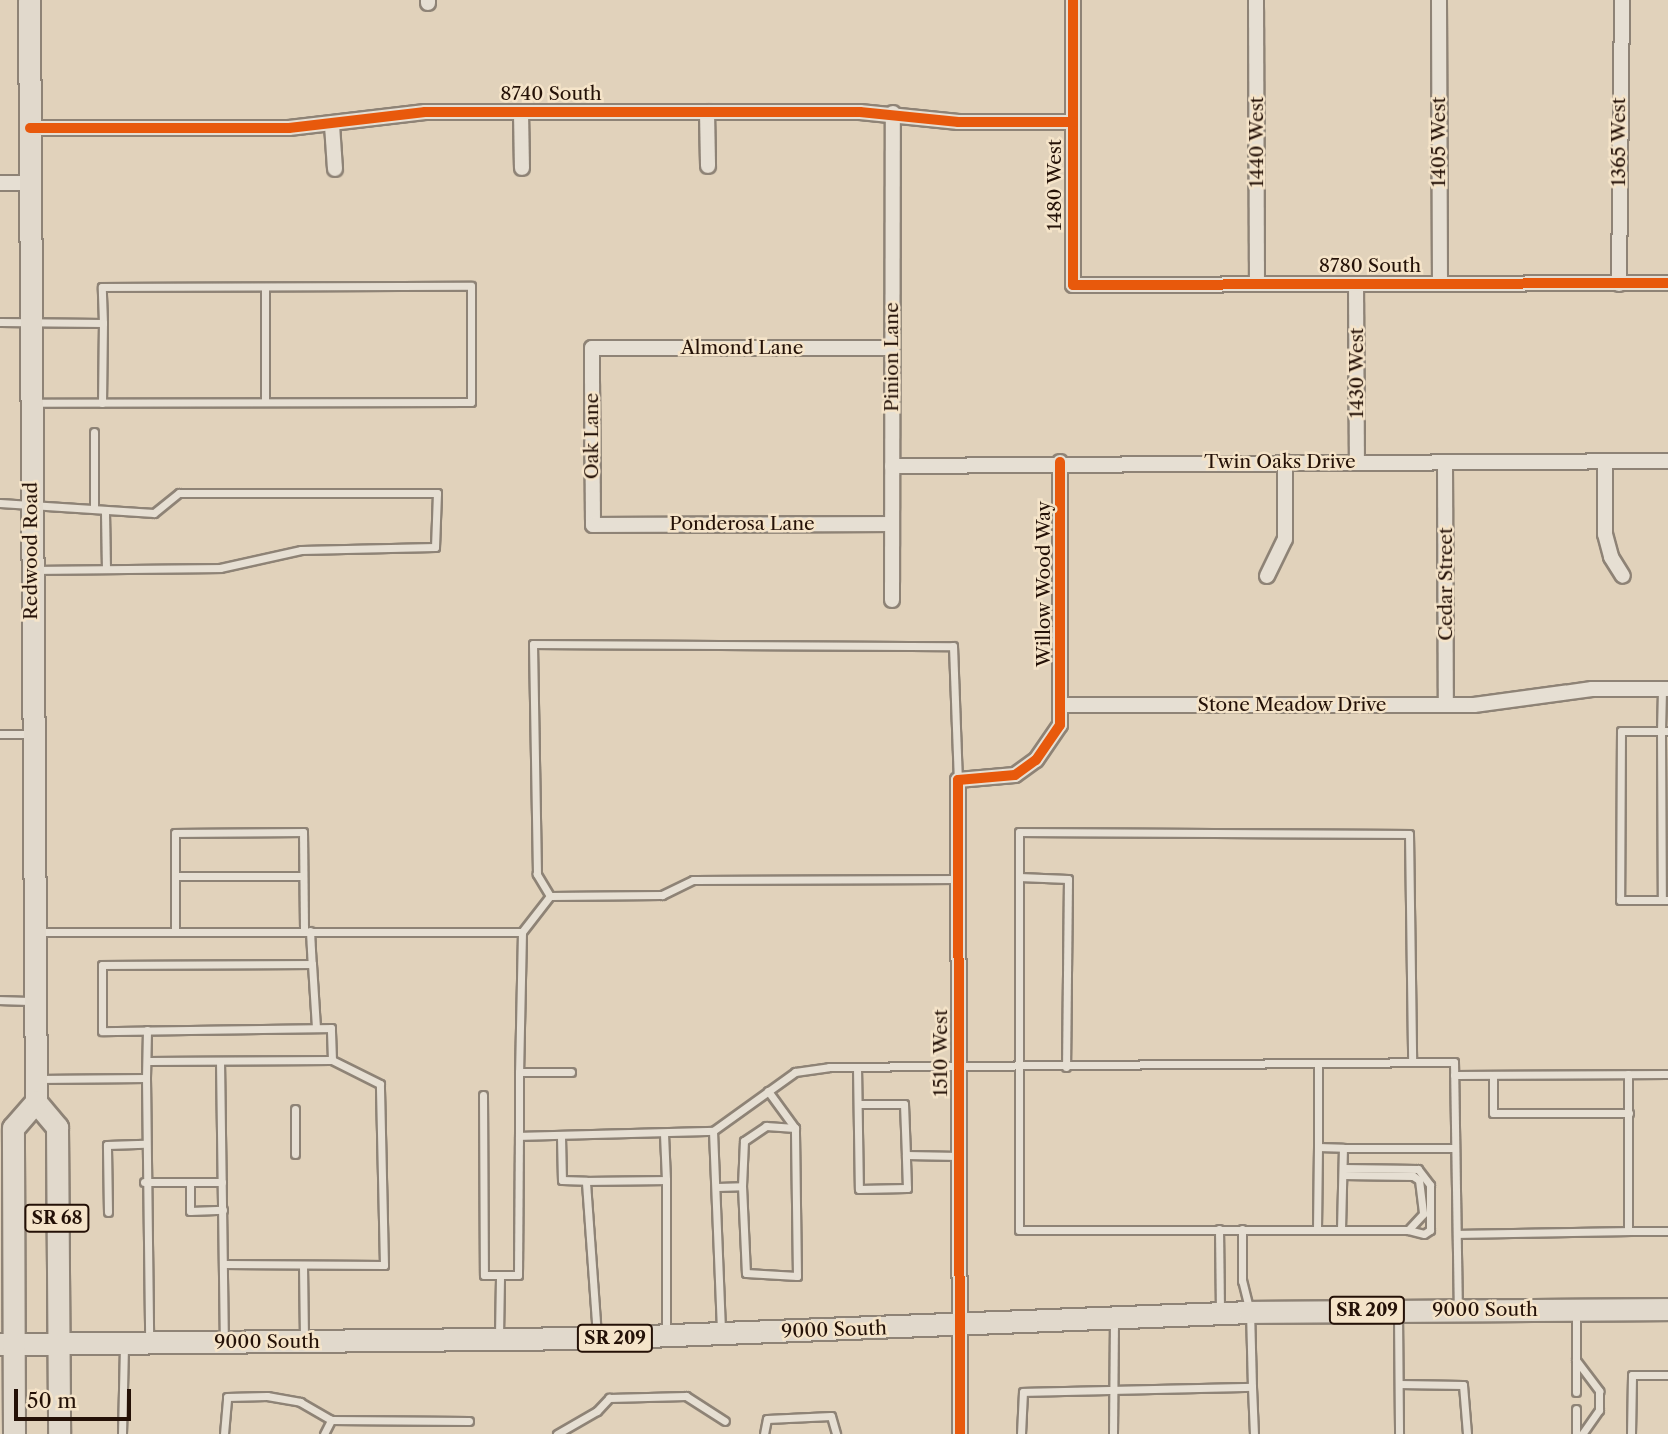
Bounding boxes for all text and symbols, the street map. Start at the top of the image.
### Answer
street label: 8740 South [500,83,602,105]
street label: 1440 West [1246,96,1268,188]
street label: 1405 West [1428,96,1450,188]
street label: 1365 West [1608,97,1630,187]
street label: 1480 West [1044,139,1066,231]
street label: 8780 South [1319,255,1421,277]
street label: Pinion Lane [881,302,903,412]
street label: 1430 West [1346,327,1368,419]
street label: Almond Lane [681,337,803,359]
street label: Oak Lane [581,393,603,479]
street label: Twin Oaks Drive [1204,451,1356,473]
street label: Redwood Road [20,482,42,620]
street label: Willow Wood Way [1033,500,1055,668]
street label: Ponderosa Lane [669,513,815,535]
street label: Cedar Street [1435,527,1457,641]
street label: Stone Meadow Drive [1197,694,1387,716]
street label: 1510 West [930,1009,952,1097]
road number: SR 68 [24,1204,90,1232]
road number: SR 209 [1328,1296,1406,1324]
street label: 9000 South [1432,1299,1538,1321]
street label: 9000 South [781,1317,887,1343]
road number: SR 209 [576,1324,654,1352]
street label: 9000 South [214,1331,320,1353]
scale bar [18,1374,135,1418]
text: 50 m [27,1388,77,1413]

